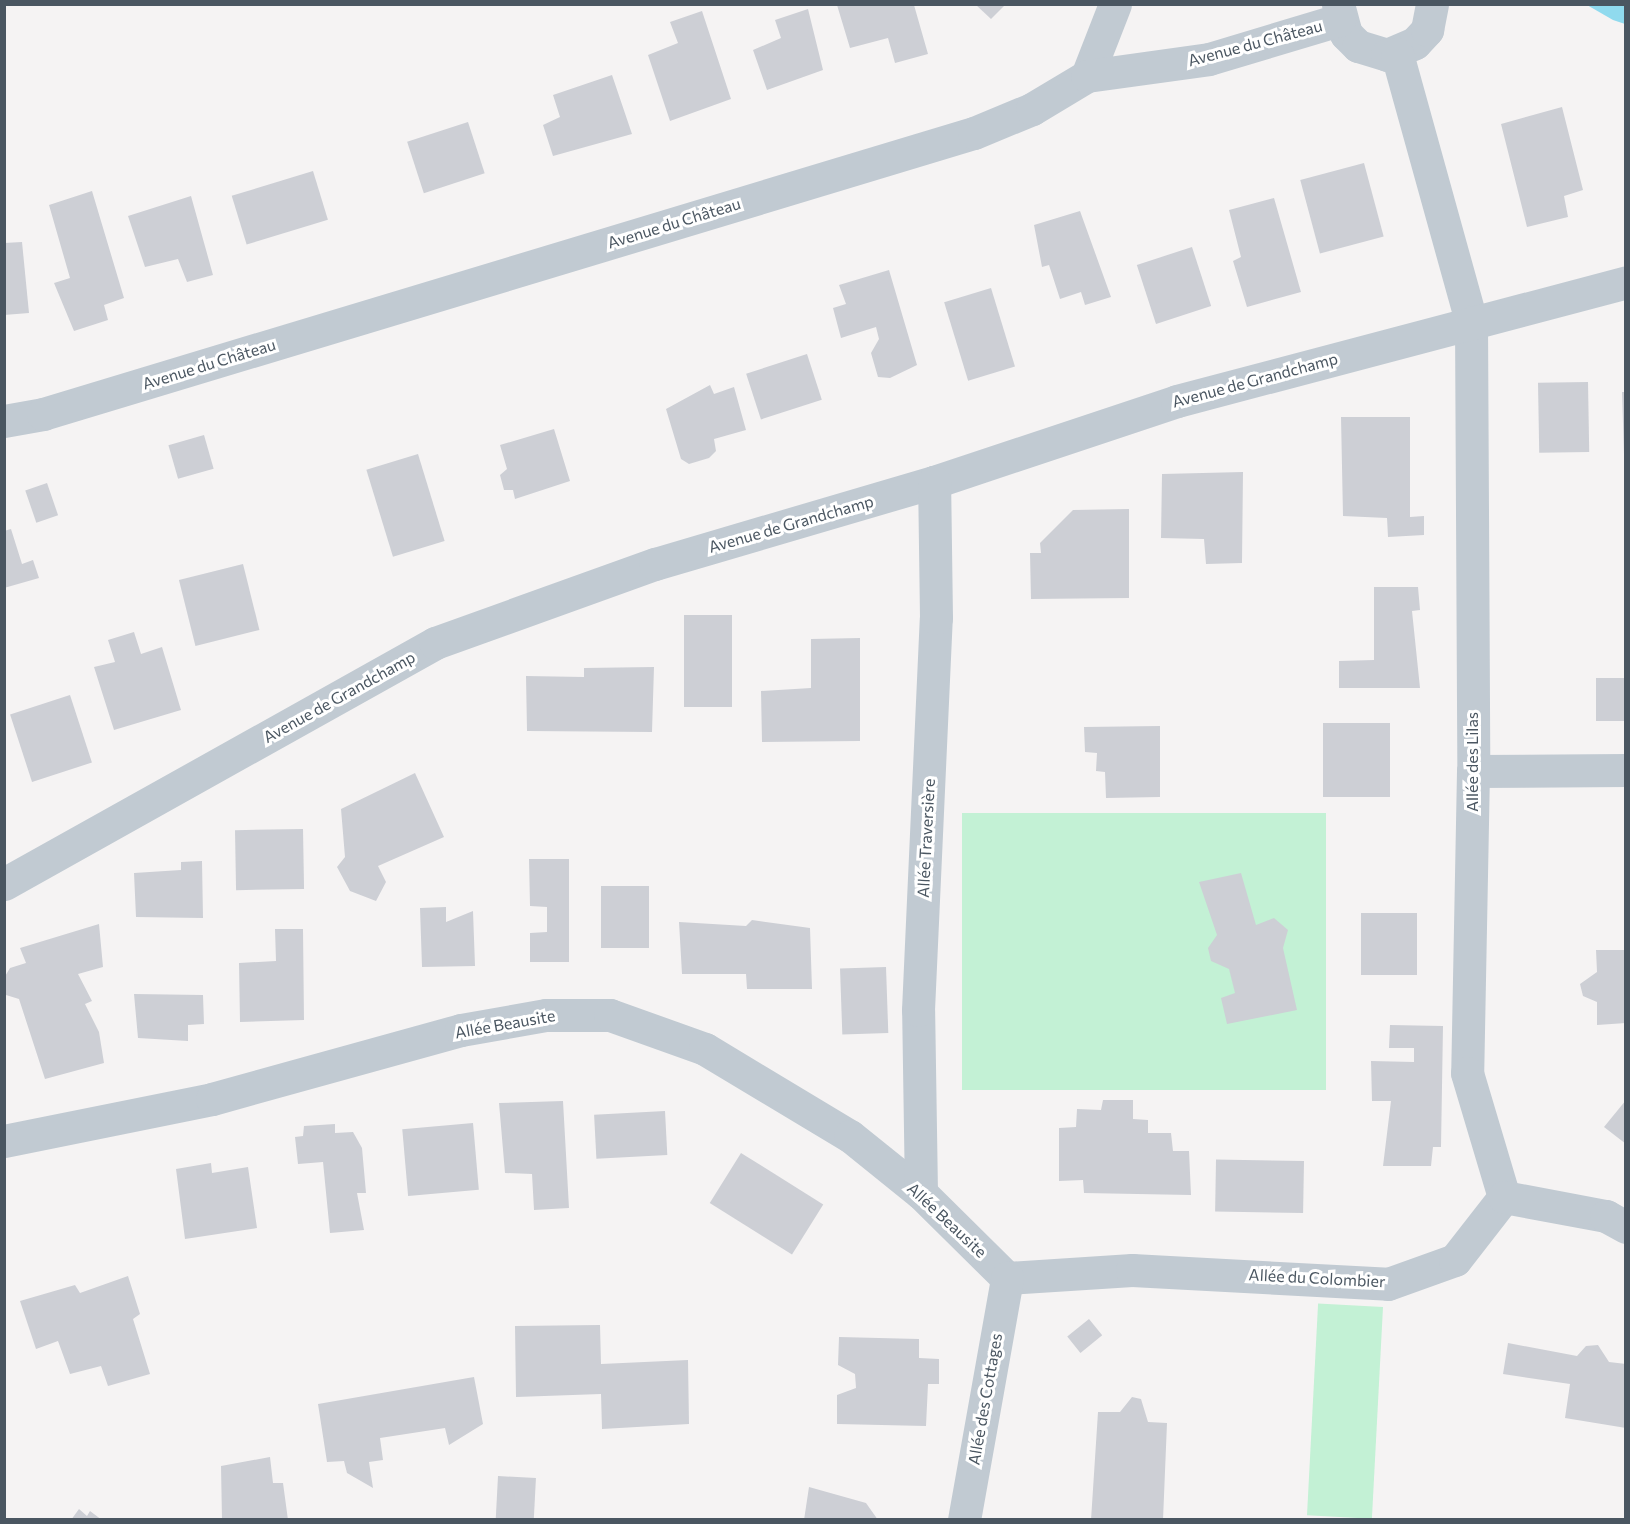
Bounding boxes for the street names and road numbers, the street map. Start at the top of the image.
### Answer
street label: Avenue du Château [1186,16,1324,70]
street label: Avenue du Château [605,194,743,252]
street label: Avenue du Château [140,335,278,393]
street label: Avenue de Grandchamp [1170,349,1340,411]
street label: Avenue de Grandchamp [706,491,876,557]
street label: Avenue de Grandchamp [260,647,418,747]
street label: Allée des Lilas [1462,712,1482,812]
street label: Allée Traversière [913,778,939,898]
street label: Allée Beausite [453,1006,557,1042]
street label: Allée Beausite [903,1178,991,1262]
street label: Allée du Colombier [1248,1265,1386,1291]
street label: Allée des Cottages [964,1332,1006,1466]

